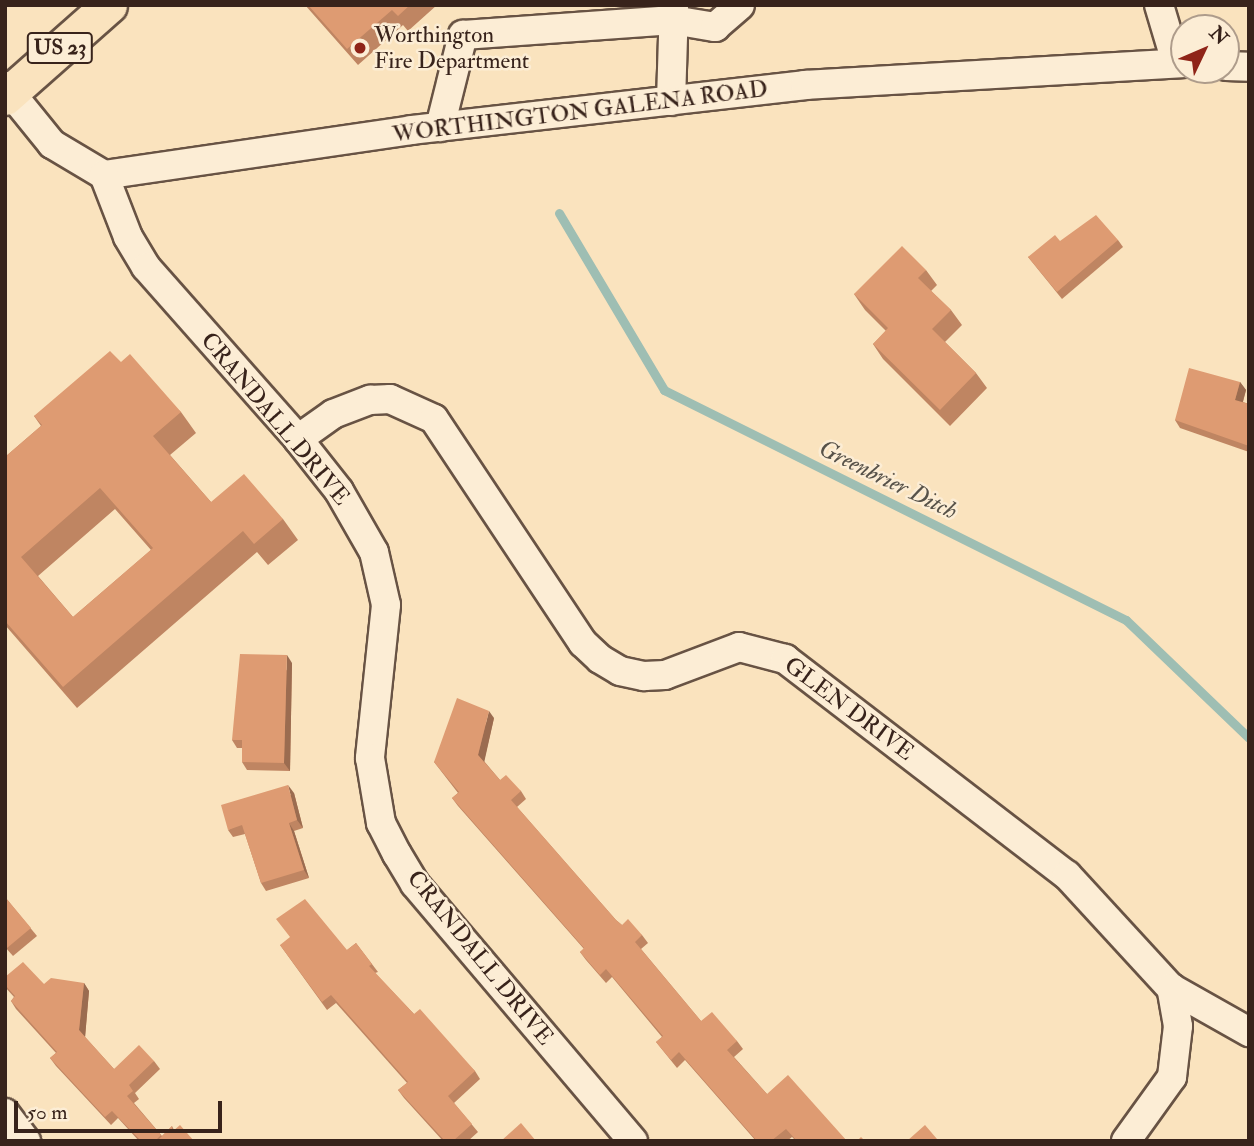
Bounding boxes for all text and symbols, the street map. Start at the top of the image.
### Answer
north arrow [1170,14,1240,84]
place label: Worthington Fire Department [374,21,529,75]
text: N [1204,21,1233,50]
road number: US 23 [27,30,93,66]
marker: Worthington Fire Department [352,40,368,56]
street label: WORTHINGTON GALENA ROAD [391,75,769,149]
street label: CRANDALL DRIVE [195,327,355,511]
water label: Greenbrier Ditch [814,434,962,526]
street label: GLEN DRIVE [779,651,919,767]
street label: CRANDALL DRIVE [401,865,559,1051]
scale bar [18,1086,226,1130]
text: 50 m [27,1099,68,1126]

